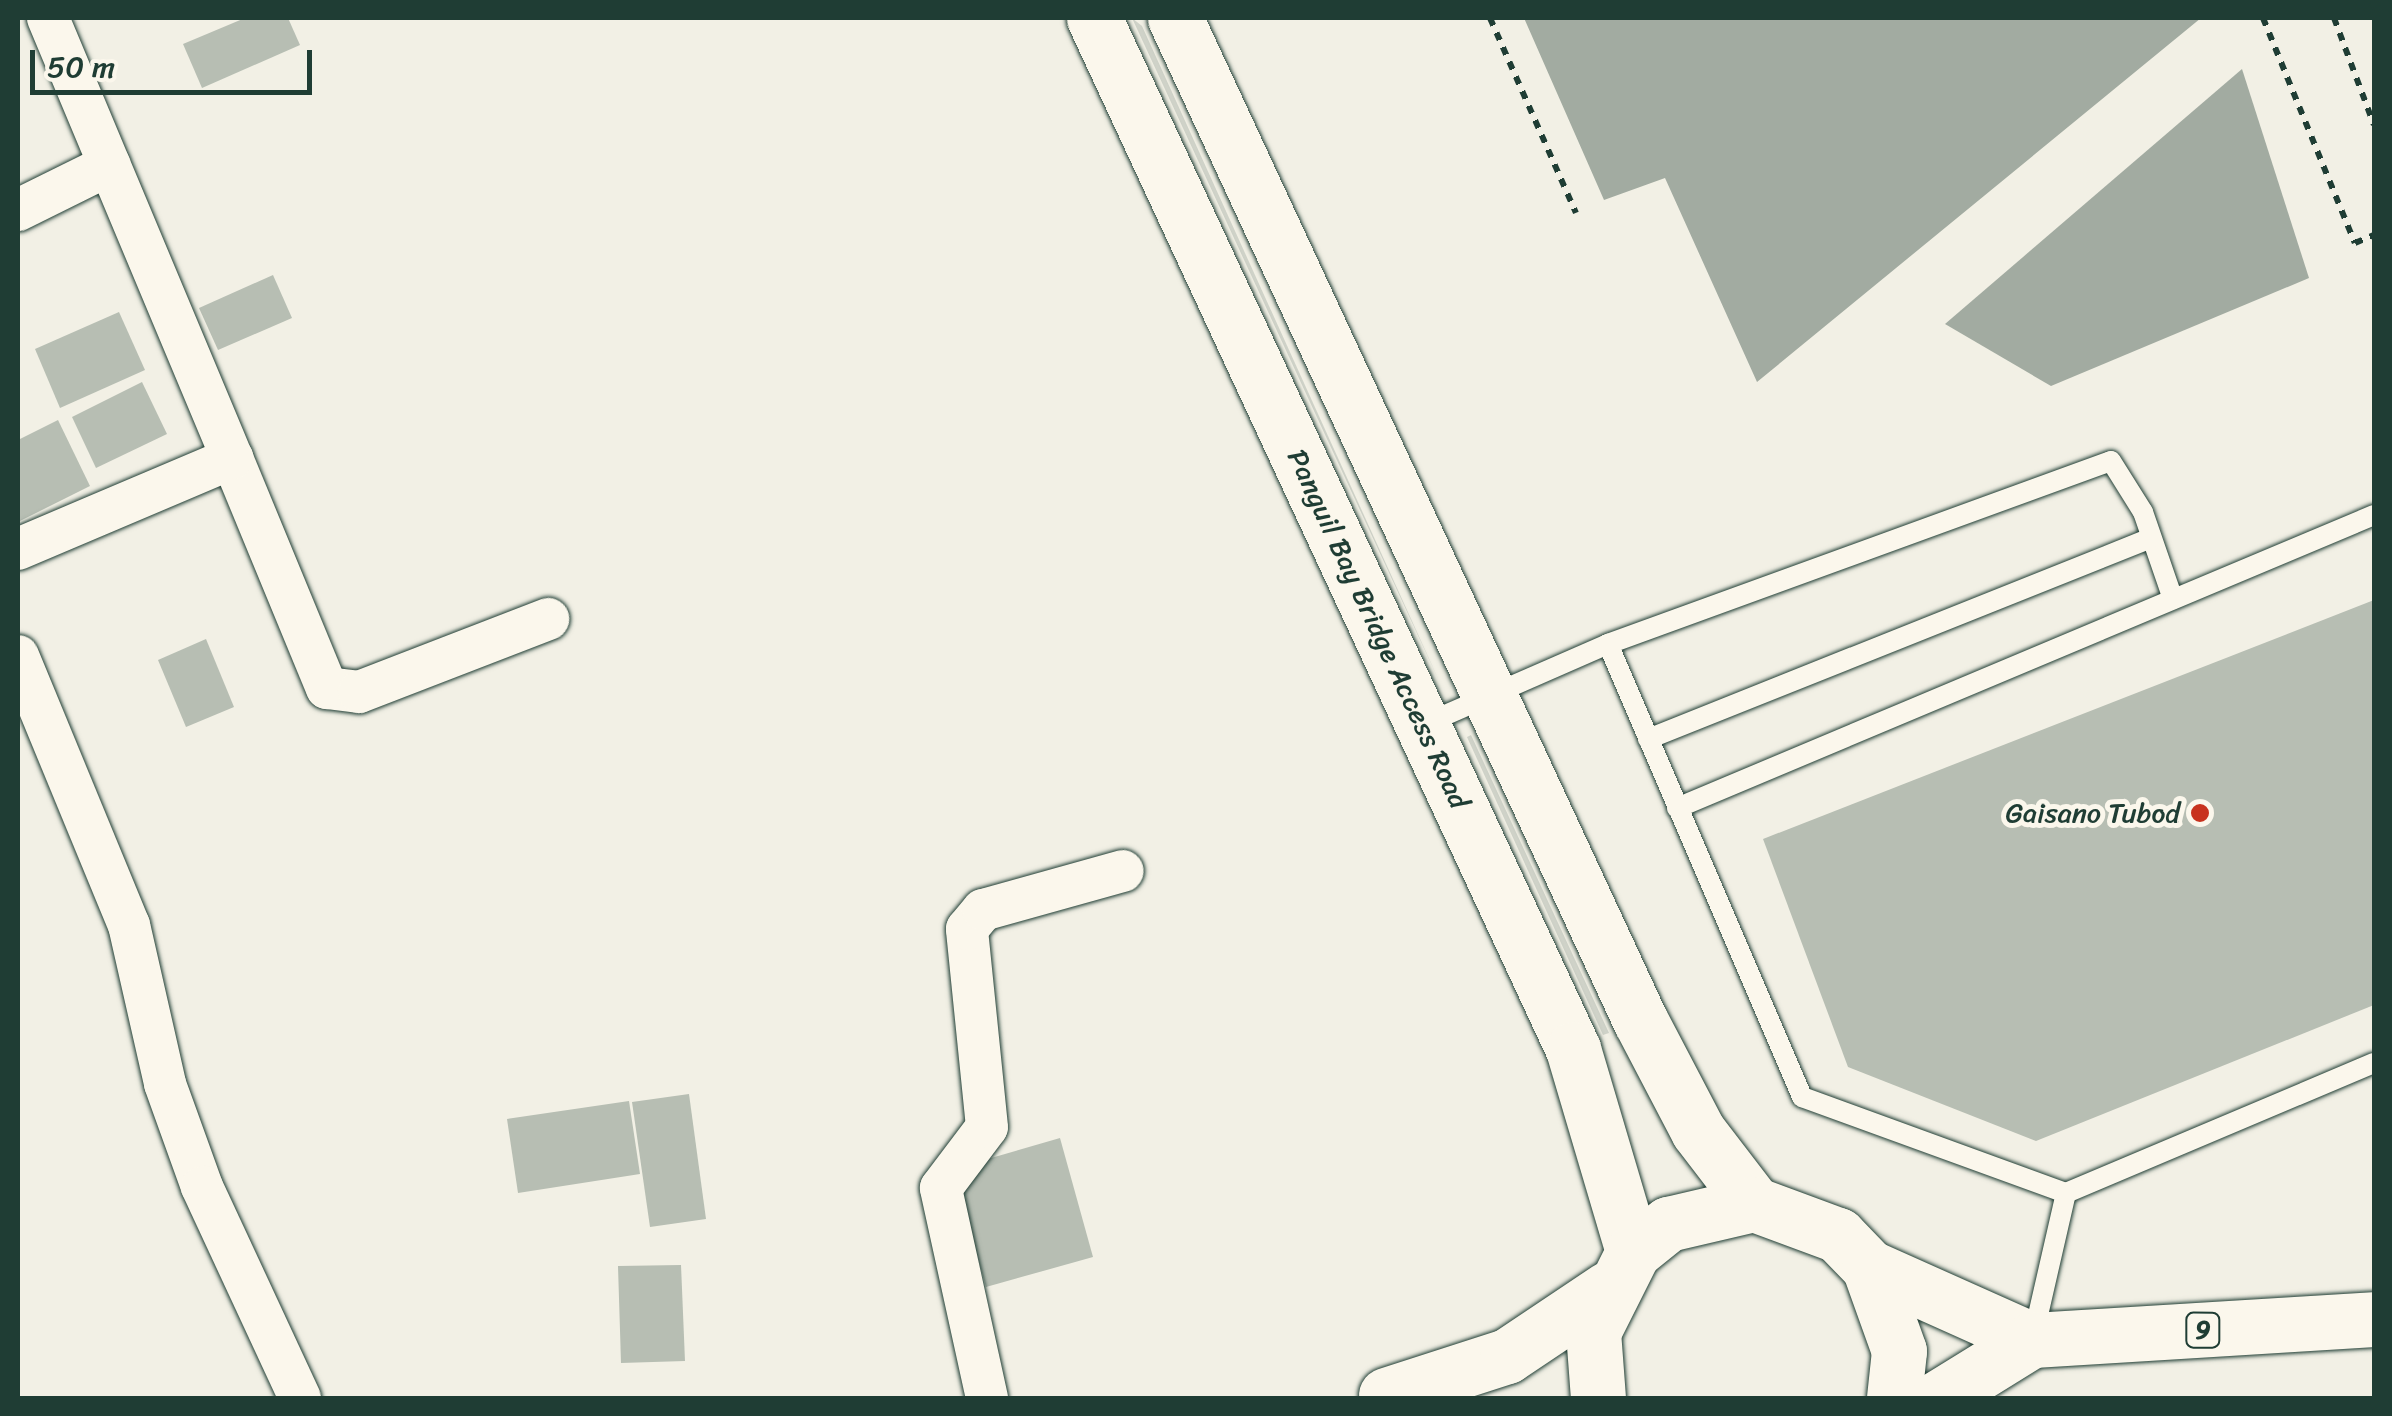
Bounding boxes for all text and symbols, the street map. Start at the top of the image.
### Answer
scale bar [35,30,318,92]
text: 50 m [47,40,115,94]
street label: Panguil Bay Bridge Access Road [1280,444,1476,814]
place label: Gaisano Tubod [2005,796,2180,830]
marker: Gaisano Tubod [2189,802,2211,824]
road number: 9 [2183,1310,2223,1350]

